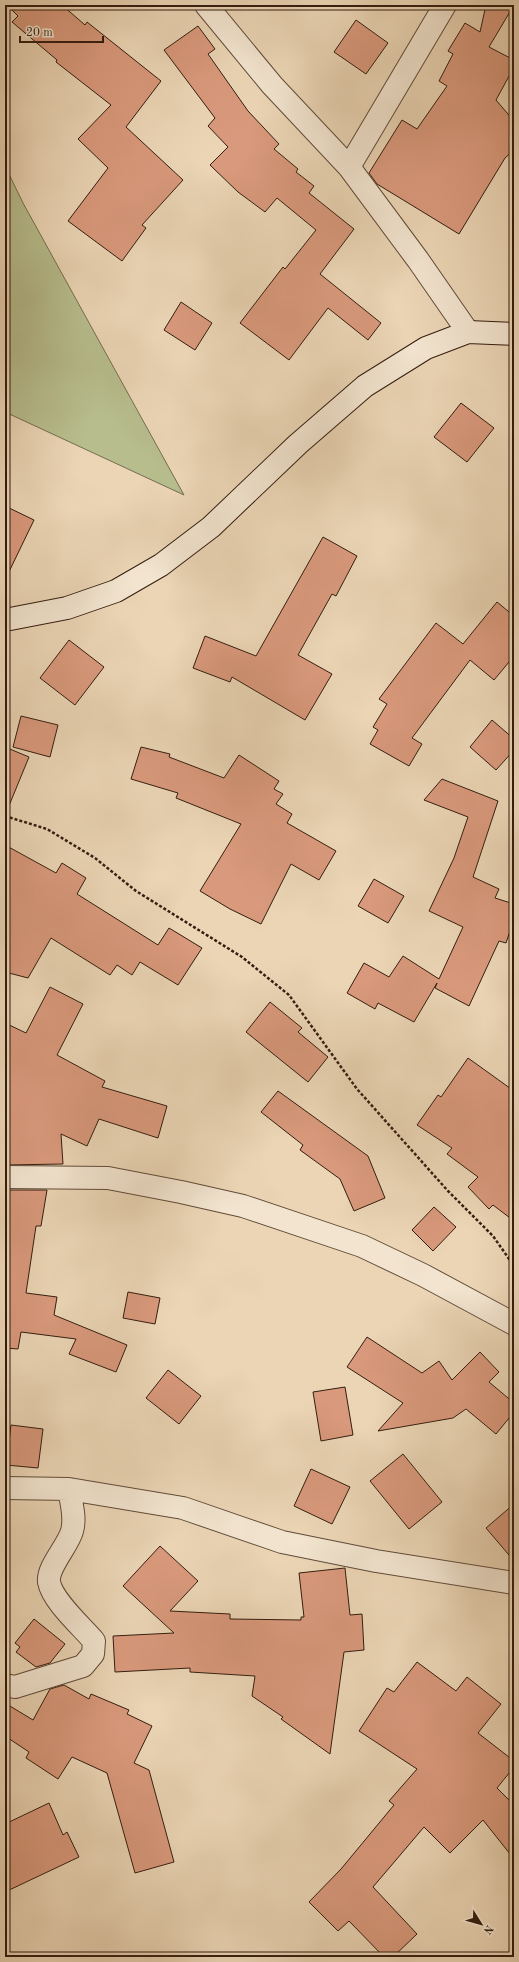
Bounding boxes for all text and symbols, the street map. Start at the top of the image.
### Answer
scale bar [20,18,103,44]
text: 20 m [26,27,53,39]
north arrow [461,1904,501,1944]
text: N [481,1922,495,1936]

